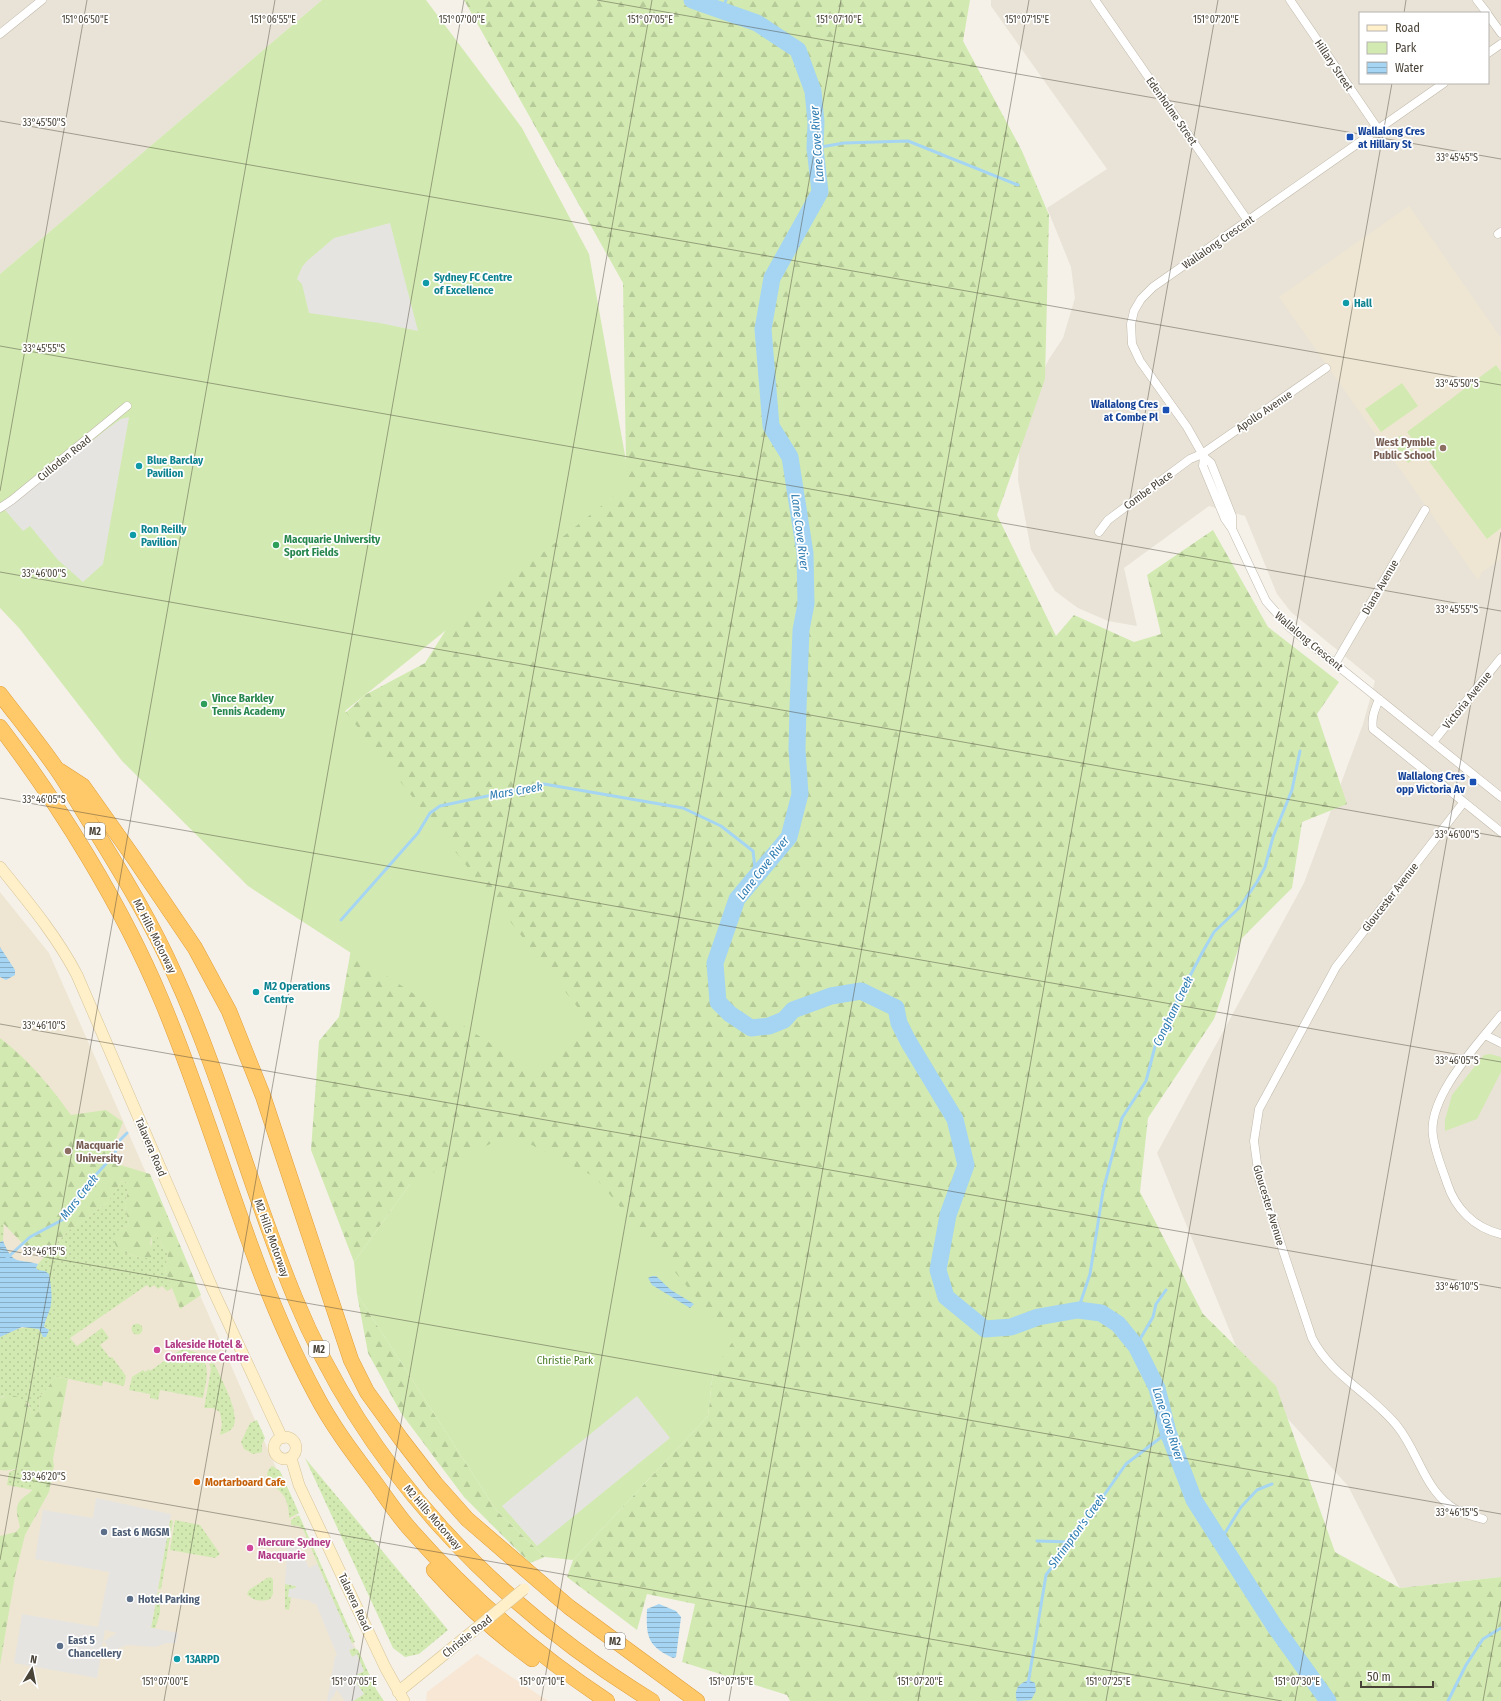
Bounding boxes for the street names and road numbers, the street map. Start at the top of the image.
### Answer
street label: Hillary Street [1312,37,1356,94]
street label: Edenholme Street [1143,75,1200,148]
street label: Wallalong Crescent [1180,213,1257,272]
street label: Apollo Avenue [1234,388,1295,435]
street label: Culloden Road [35,433,94,484]
street label: Combe Place [1121,468,1175,513]
street label: Diana Avenue [1359,557,1401,617]
street label: Wallalong Crescent [1272,609,1346,674]
street label: Victoria Avenue [1440,669,1494,732]
road number: M2 [85,823,105,839]
street label: Gloucester Avenue [1360,860,1421,934]
street label: M2 Hills Motorway [130,897,179,976]
street label: Talavera Road [132,1116,169,1178]
street label: Gloucester Avenue [1250,1163,1287,1247]
street label: M2 Hills Motorway [251,1198,292,1279]
road number: M2 [309,1341,329,1357]
street label: M2 Hills Motorway [401,1482,464,1552]
street label: Talavera Road [335,1571,374,1633]
street label: Christie Road [440,1613,495,1660]
road number: M2 [605,1633,625,1649]

